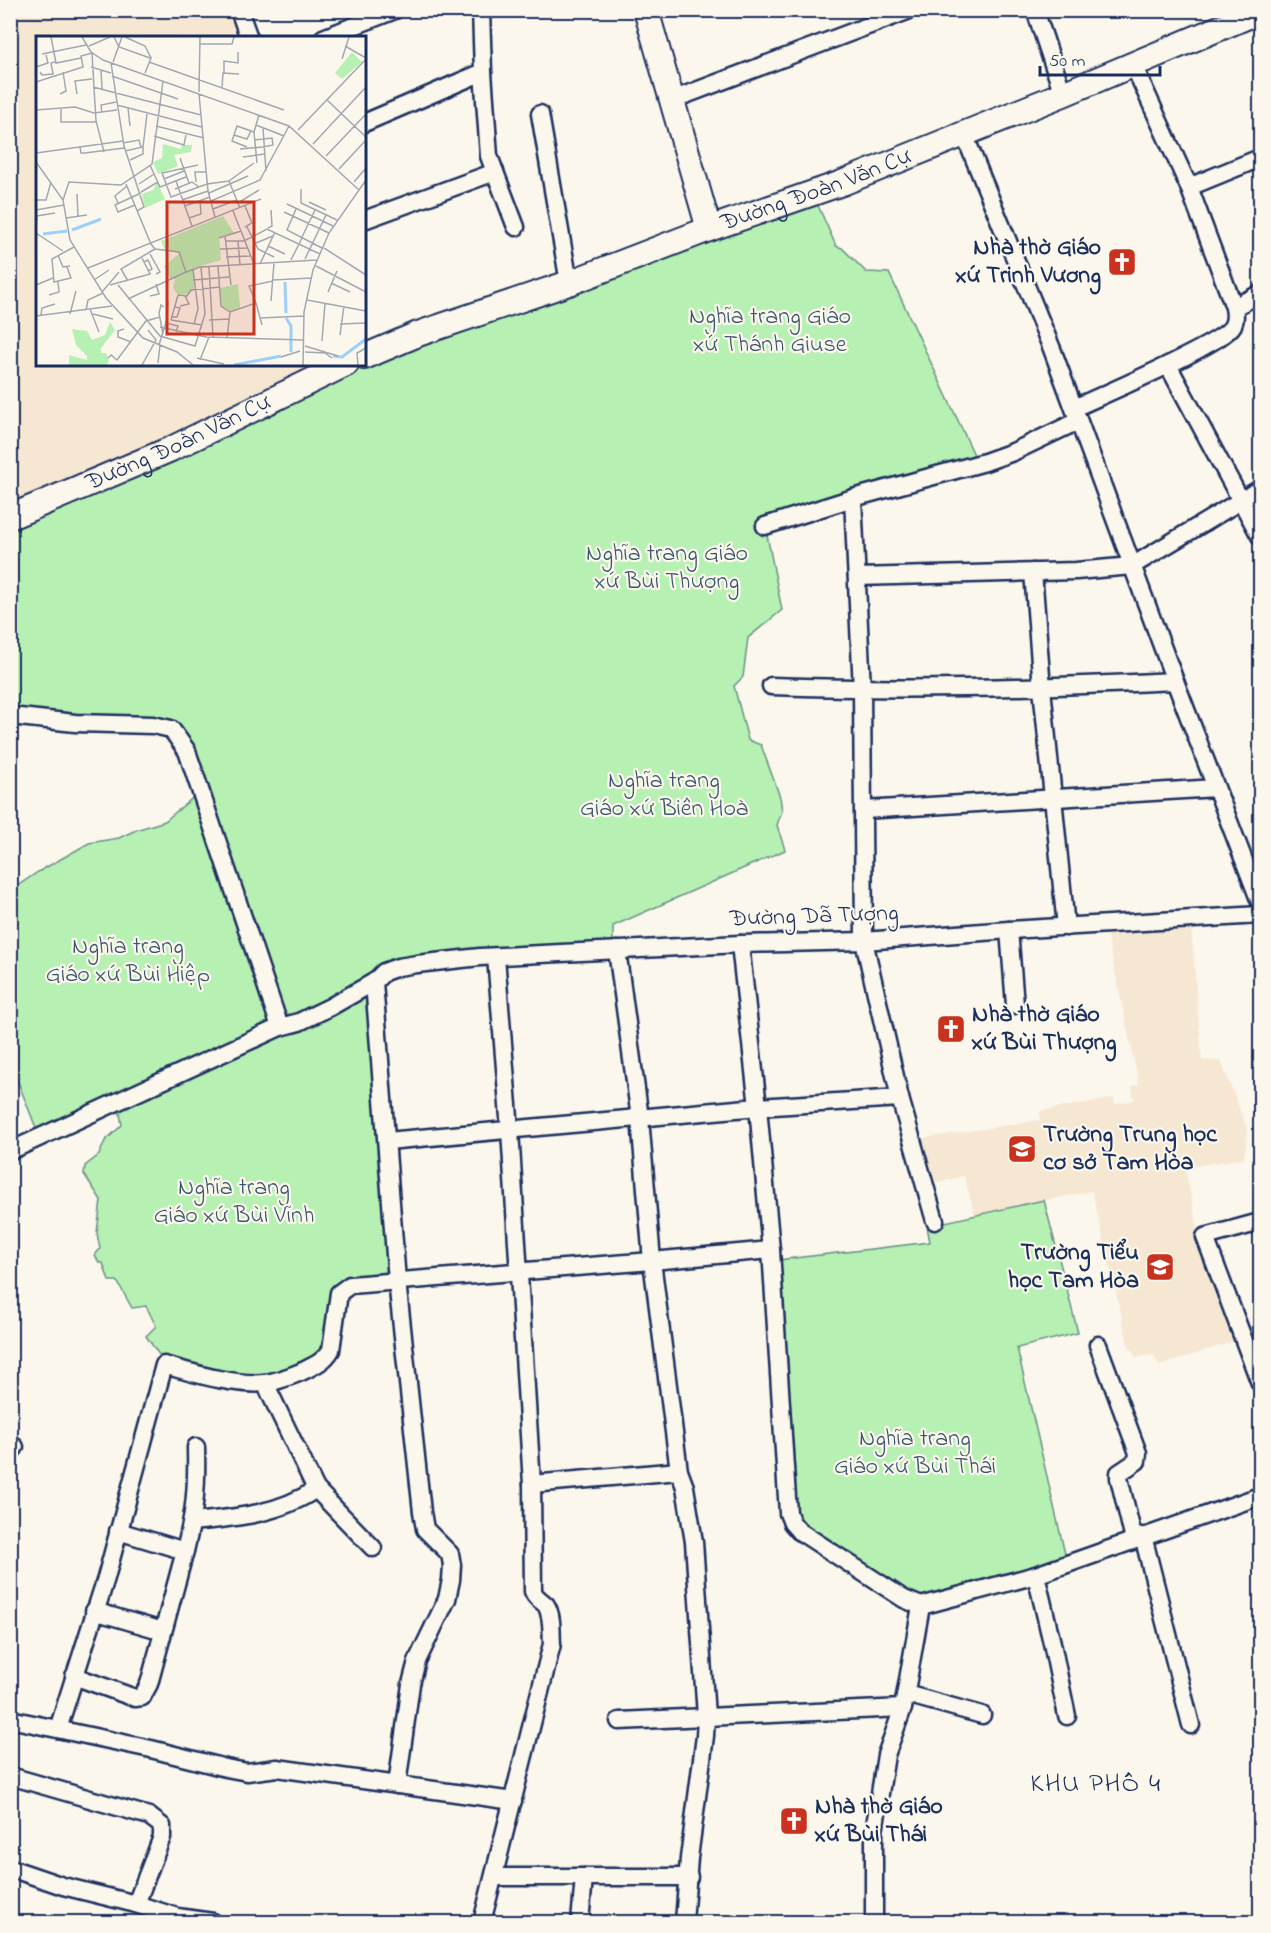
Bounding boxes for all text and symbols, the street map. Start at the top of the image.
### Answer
inset map [36,36,366,366]
scale bar [1040,39,1160,77]
text: 50 m [1049,49,1086,75]
street label: Đường Đoàn Văn Cự [715,139,917,241]
place label: Nhà thờ Giáo xứ Trinh Vương [955,231,1101,295]
church icon: Nhà thờ Giáo xứ Trinh Vương [1106,246,1138,278]
park label: Nghĩa trang Giáo xứ Thánh Giuse [689,300,851,363]
street label: Đường Đoàn Văn Cự [79,385,278,501]
park label: Nghĩa trang Giáo xứ Bùi Thượng [586,537,748,600]
park label: Nghĩa trang Giáo xứ Biên Hoà [580,764,748,827]
street label: Đường Dã Tượng [728,897,899,937]
park label: Nghĩa trang Giáo xứ Bùi Hiệp [46,930,210,993]
place label: Nhà thờ Giáo xứ Bùi Thượng [971,998,1117,1062]
church icon: Nhà thờ Giáo xứ Bùi Thượng [935,1013,967,1045]
place label: Trường Trung học cơ sở Tam Hòa [1043,1118,1218,1181]
school or university icon: Trường Trung học cơ sở Tam Hòa [1006,1133,1038,1165]
park label: Nghĩa trang Giáo xứ Bùi Vĩnh [154,1171,314,1234]
place label: Trường Tiểu học Tam Hòa [1008,1236,1139,1299]
school or university icon: Trường Tiểu học Tam Hòa [1144,1251,1176,1283]
park label: Nghĩa trang Giáo xứ Bùi Thái [834,1422,996,1485]
district label: KHU PHỐ 4 [1030,1765,1162,1804]
place label: Nhà thờ Giáo xứ Bùi Thái [814,1790,943,1853]
church icon: Nhà thờ Giáo xứ Bùi Thái [778,1805,810,1837]

